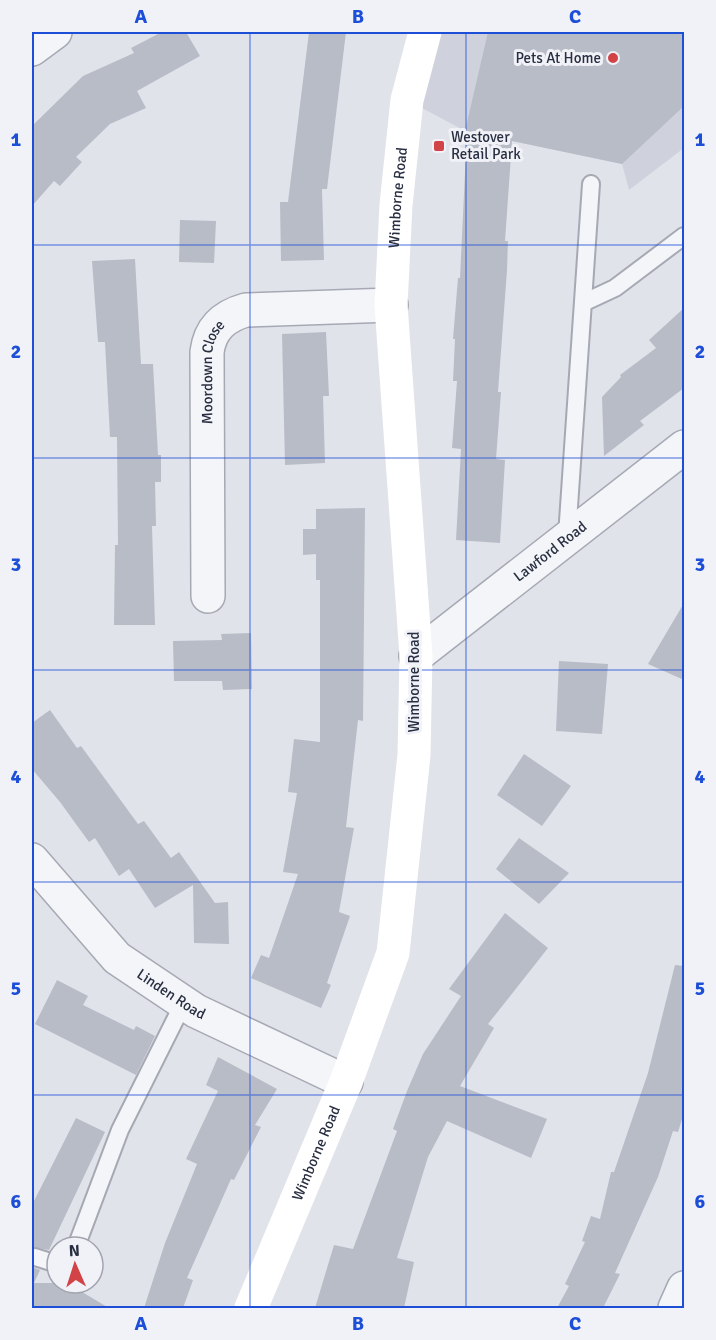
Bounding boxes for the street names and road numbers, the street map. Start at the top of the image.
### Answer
street label: Wimborne Road [385,146,411,249]
street label: Moordown Close [198,316,228,424]
street label: Lawford Road [510,517,590,586]
street label: Wimborne Road [405,631,423,733]
street label: Linden Road [133,965,209,1023]
street label: Wimborne Road [288,1103,344,1203]

